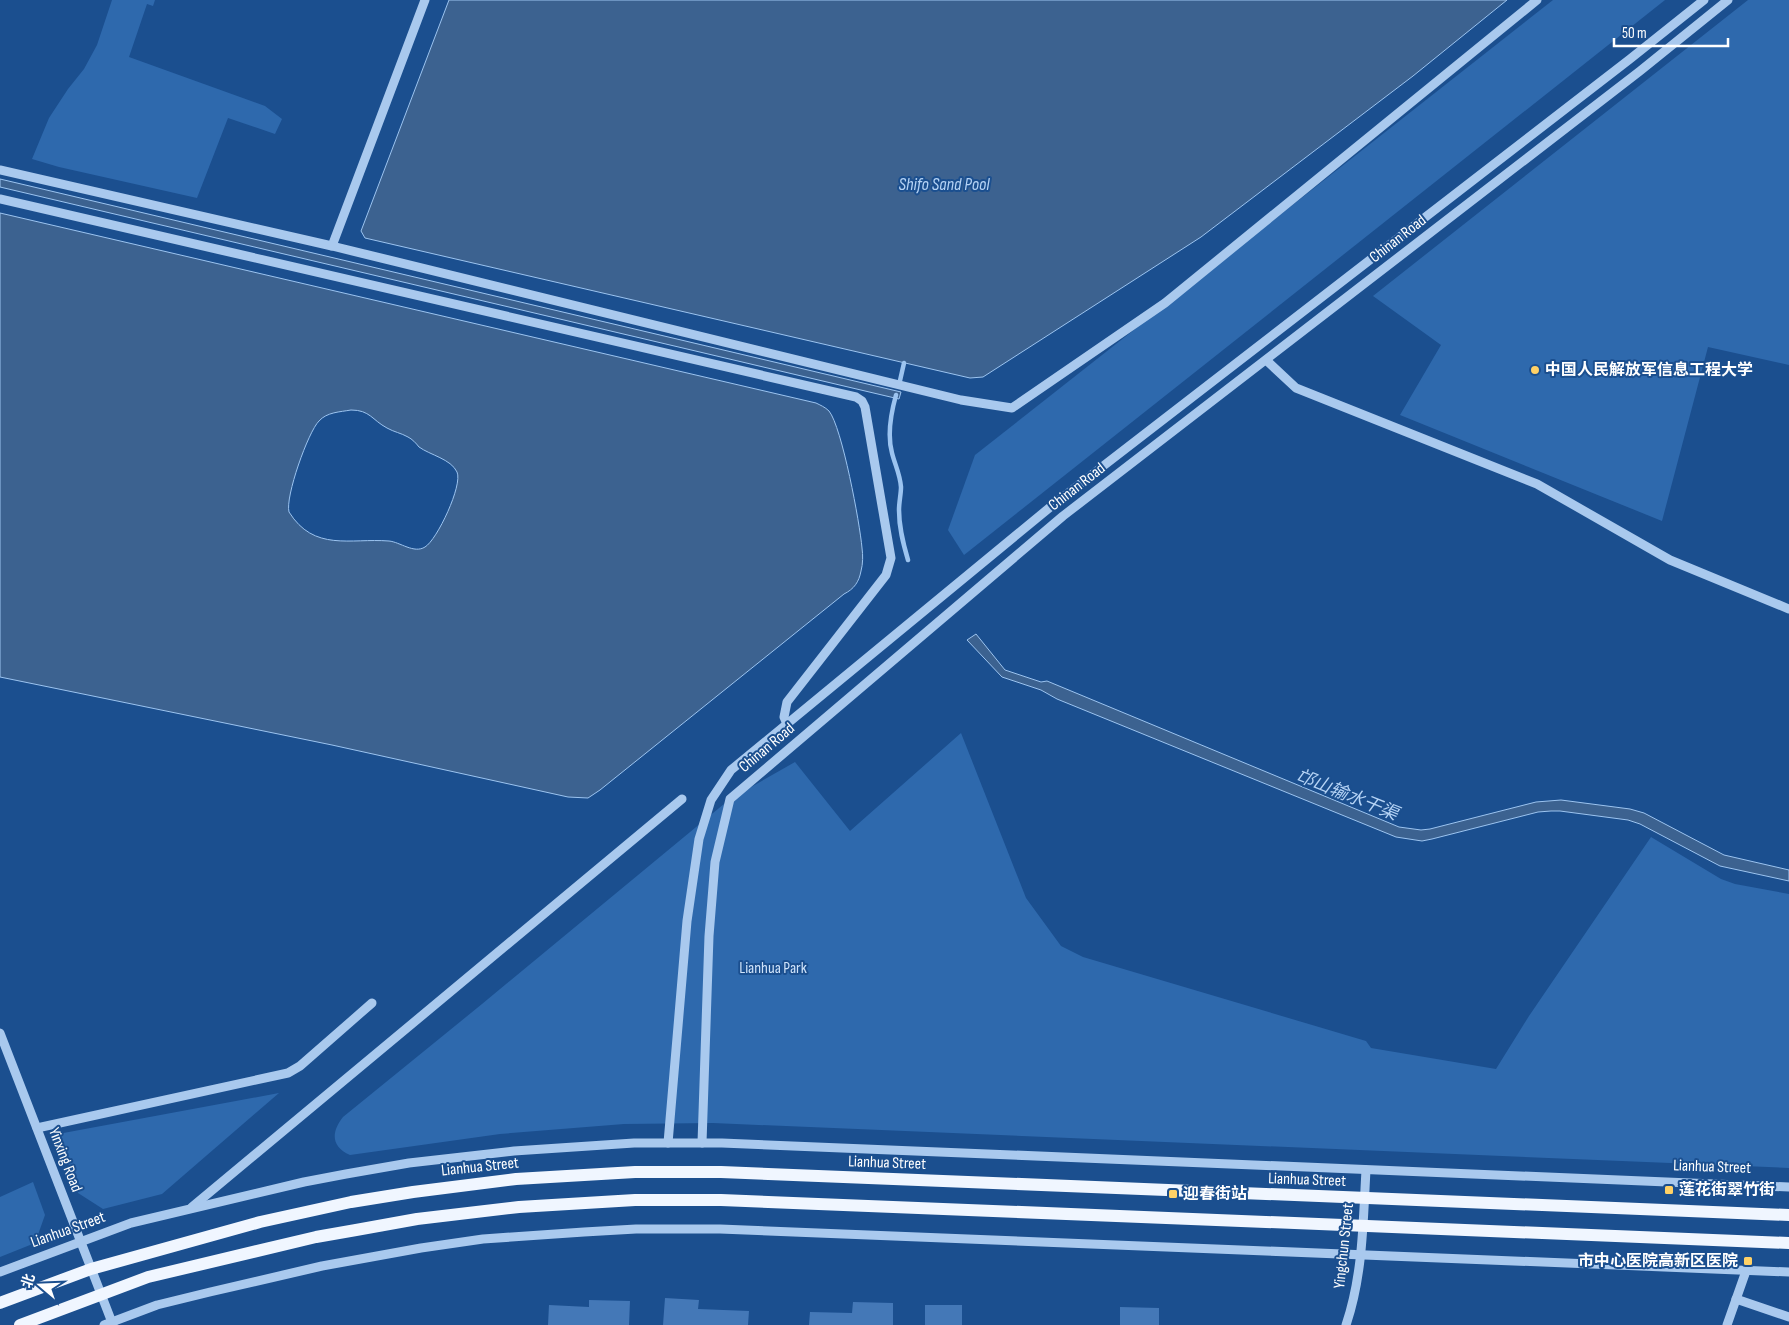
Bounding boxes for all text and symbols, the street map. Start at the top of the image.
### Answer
scale bar [1614,15,1728,47]
text: 50 m [1622,24,1647,43]
water label: Shifo Sand Pool [898,174,990,195]
street label: Chinan Road [1366,211,1430,267]
place label: 中国人民解放军信息工程大学 [1545,361,1753,380]
marker: 中国人民解放军信息工程大学 [1529,364,1541,376]
street label: Chinan Road [1045,459,1109,515]
street label: Chinan Road [735,719,799,777]
water label: 邙山输水干渠 [1293,765,1404,826]
park label: Lianhua Park [739,959,807,978]
street label: Yinxing Road [44,1125,86,1195]
street label: Lianhua Street [848,1152,926,1174]
street label: Lianhua Street [440,1153,520,1181]
street label: Lianhua Street [1673,1156,1751,1178]
street label: Lianhua Street [1268,1169,1346,1191]
place label: 莲花街翠竹街 [1679,1181,1775,1200]
marker: 莲花街翠竹街 [1663,1184,1675,1196]
place label: 迎春街站 [1183,1185,1247,1204]
marker: 迎春街站 [1167,1188,1179,1200]
street label: Yingchun Street [1330,1202,1358,1289]
street label: Lianhua Street [28,1208,108,1252]
place label: 市中心医院高新区医院 [1578,1252,1738,1271]
marker: 市中心医院高新区医院 [1742,1255,1754,1267]
north arrow [15,1260,65,1310]
text: 北 [18,1272,38,1290]

